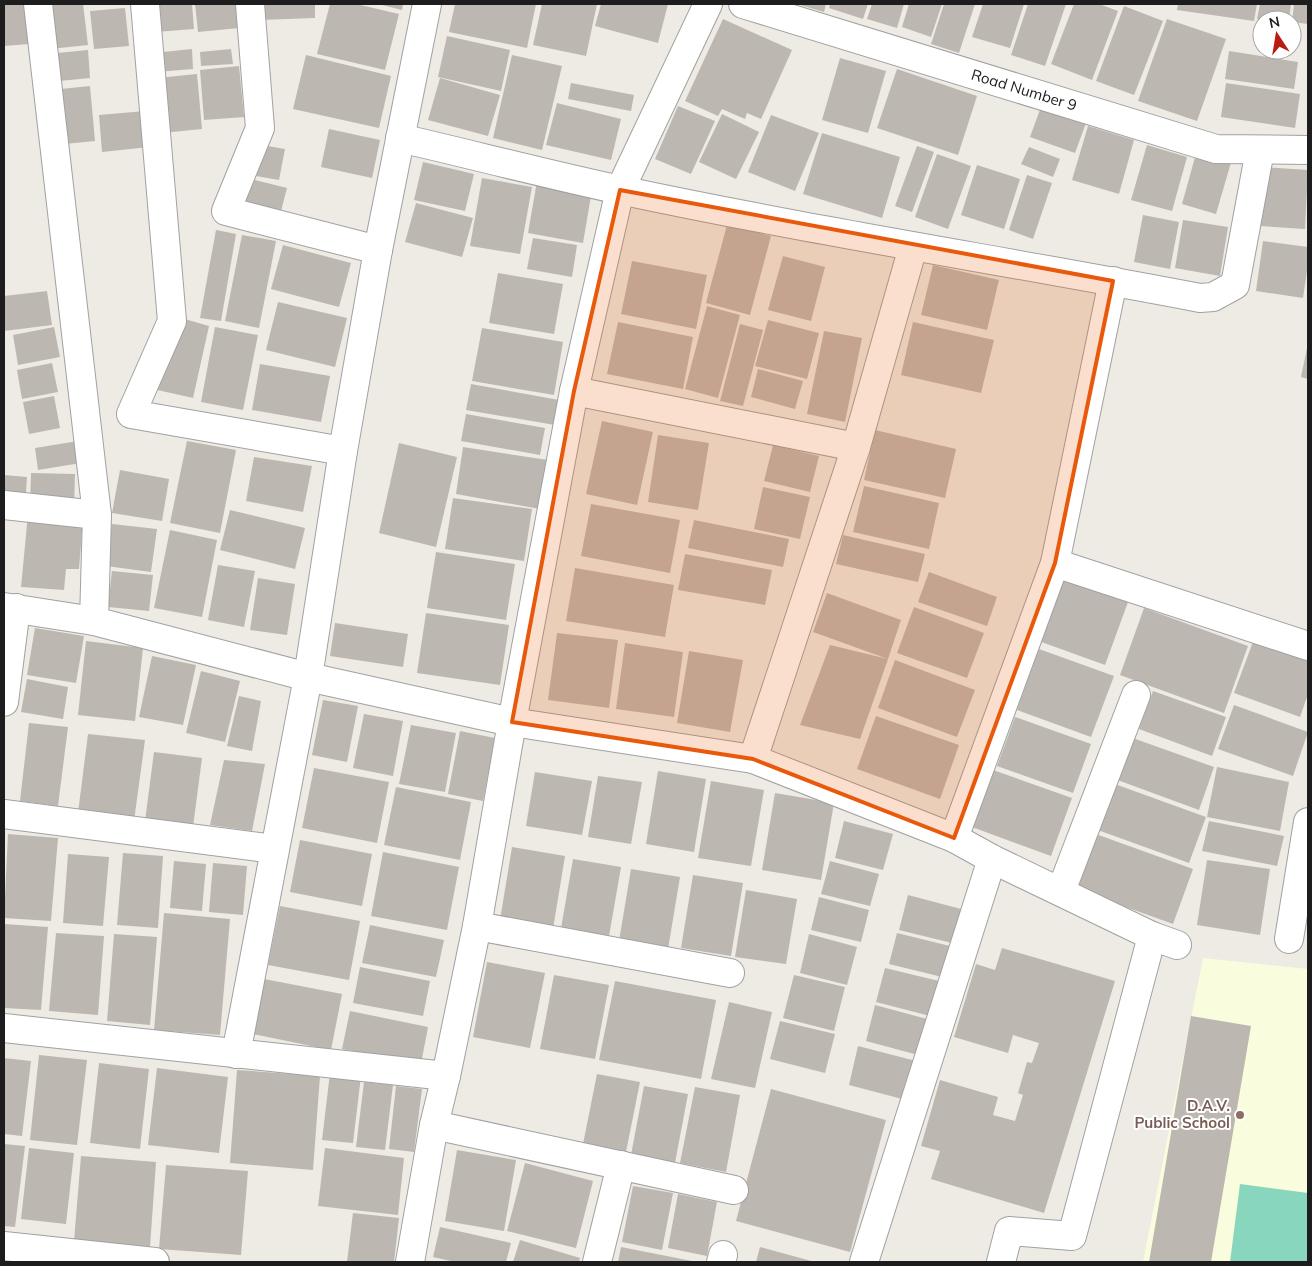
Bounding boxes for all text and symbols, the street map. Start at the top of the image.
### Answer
north arrow [1252,10,1302,60]
text: N [1267,12,1281,32]
street label: Road Number 9 [969,65,1079,115]
place label: D.A.V. Public School [1134,1096,1230,1132]
marker: D.A.V. Public School [1234,1109,1246,1121]

